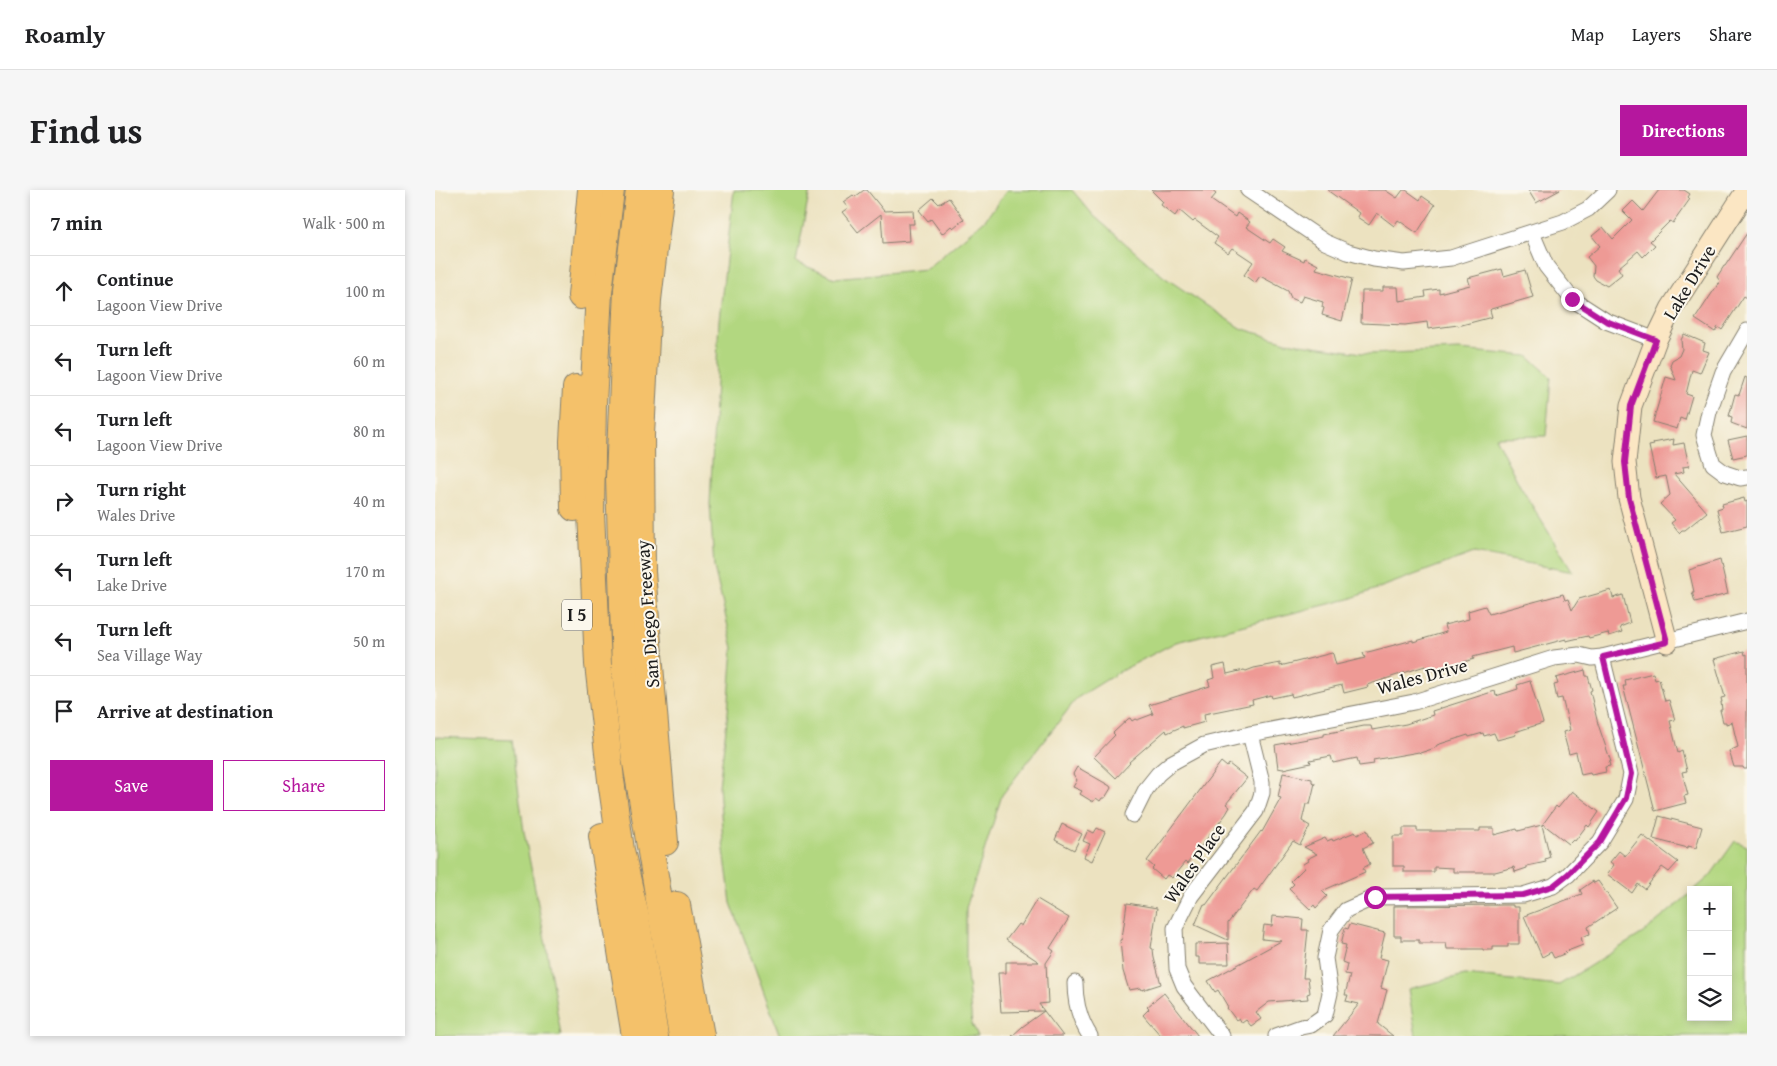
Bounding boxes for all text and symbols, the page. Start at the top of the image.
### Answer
text: Roamly [25,17,105,52]
text: Map [1571,21,1604,48]
text: Layers [1632,21,1681,48]
text: Share [1709,21,1752,48]
text: Find us [30,105,143,156]
button: Directions [1620,105,1747,156]
text: 7 min [50,207,102,238]
text: Walk · 500 m [302,211,385,235]
street label: Lake Drive [1656,239,1722,325]
text: Continue [97,265,174,293]
icon: ahead [50,277,78,305]
text: 100 m [345,279,385,303]
route end [1561,288,1584,311]
text: Lagoon View Drive [97,293,222,317]
text: Turn left [97,335,172,363]
icon: left [50,347,78,375]
text: 60 m [353,349,385,373]
text: Lagoon View Drive [97,363,222,387]
text: Turn left [97,405,172,433]
icon: left [50,417,78,445]
text: 80 m [353,419,385,443]
text: Lagoon View Drive [97,433,222,457]
text: Turn right [97,475,186,503]
icon: right [50,487,78,515]
text: 40 m [353,489,385,513]
text: Wales Drive [97,503,175,527]
street label: San Diego Freeway [628,538,666,689]
text: Turn left [97,545,172,573]
icon: left [50,557,78,585]
text: 170 m [345,559,385,583]
text: Lake Drive [97,573,167,597]
road number: I 5 [562,600,592,630]
text: Turn left [97,615,172,643]
icon: left [50,627,78,655]
text: 50 m [353,629,385,653]
text: Sea Village Way [97,643,202,667]
street label: Wales Drive [1373,650,1471,702]
icon: arrive [50,697,78,725]
text: Arrive at destination [97,697,273,725]
button: Save [50,760,213,811]
button: Share [223,760,385,811]
street label: Wales Place [1156,817,1232,909]
route start [1364,886,1387,909]
map controls [1687,886,1732,1021]
button: + [1687,886,1732,931]
button: − [1687,931,1732,976]
button: layers [1687,976,1732,1021]

